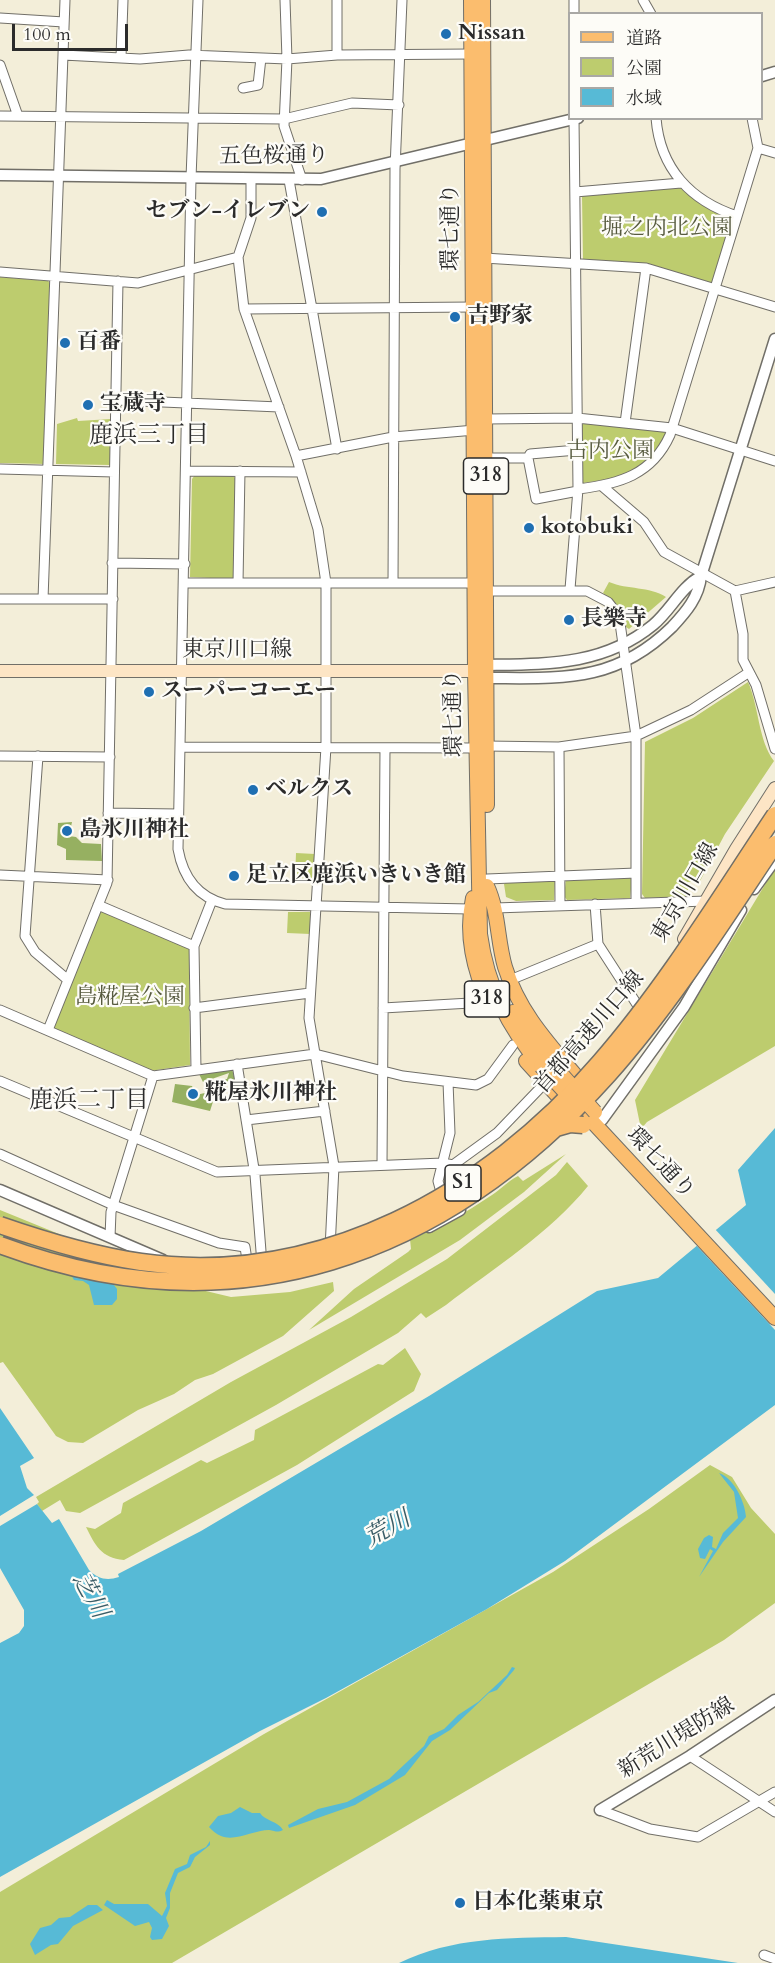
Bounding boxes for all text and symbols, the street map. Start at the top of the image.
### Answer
scale bar [15,12,130,50]
legend [568,12,763,120]
place label: Nissan [458,21,525,47]
text: 100 m [23,22,71,47]
text: 道路 [626,26,662,51]
marker: Nissan [439,27,453,41]
text: 公園 [626,56,662,81]
text: 水域 [626,86,662,111]
street label: 五色桜通り [219,143,329,171]
street label: 環七通り [439,183,465,271]
place label: セブン-イレブン [146,199,310,225]
marker: セブン-イレブン [315,205,329,219]
park label: 堀之内北公園 [601,216,733,242]
place label: 吉野家 [467,304,533,330]
marker: 吉野家 [448,310,462,324]
place label: 百番 [77,330,121,356]
marker: 百番 [58,336,72,350]
place label: 宝蔵寺 [100,392,166,418]
marker: 宝蔵寺 [81,398,95,412]
district label: 鹿浜三丁目 [89,422,209,450]
park label: 古内公園 [566,439,654,465]
road number: 318 [464,458,508,494]
place label: kotobuki [541,515,633,541]
marker: kotobuki [522,521,536,535]
place label: 長樂寺 [581,607,647,633]
marker: 長樂寺 [562,613,576,627]
street label: 東京川口線 [182,638,292,664]
street label: 環七通り [441,669,469,757]
place label: スーパーコーエー [161,679,336,705]
marker: スーパーコーエー [142,685,156,699]
place label: ベルクス [265,777,353,803]
marker: ベルクス [246,783,260,797]
place label: 島氷川神社 [79,818,189,844]
marker: 島氷川神社 [60,824,74,838]
street label: 東京川口線 [647,839,725,947]
place label: 足立区鹿浜いきいき館 [246,863,466,889]
marker: 足立区鹿浜いきいき館 [227,869,241,883]
street label: 首都高速川口線 [530,966,650,1100]
road number: 318 [464,981,510,1017]
park label: 島糀屋公園 [75,985,185,1011]
place label: 糀屋氷川神社 [205,1081,337,1107]
district label: 鹿浜二丁目 [29,1087,149,1115]
marker: 糀屋氷川神社 [186,1087,200,1101]
street label: 環七通り [620,1123,700,1205]
road number: S1 [445,1165,481,1201]
water label: 荒川 [360,1506,416,1554]
water label: 芝川 [65,1568,113,1624]
street label: 新荒川堤防線 [614,1693,740,1785]
place label: 日本化薬東京 [472,1890,604,1916]
marker: 日本化薬東京 [453,1896,467,1910]

